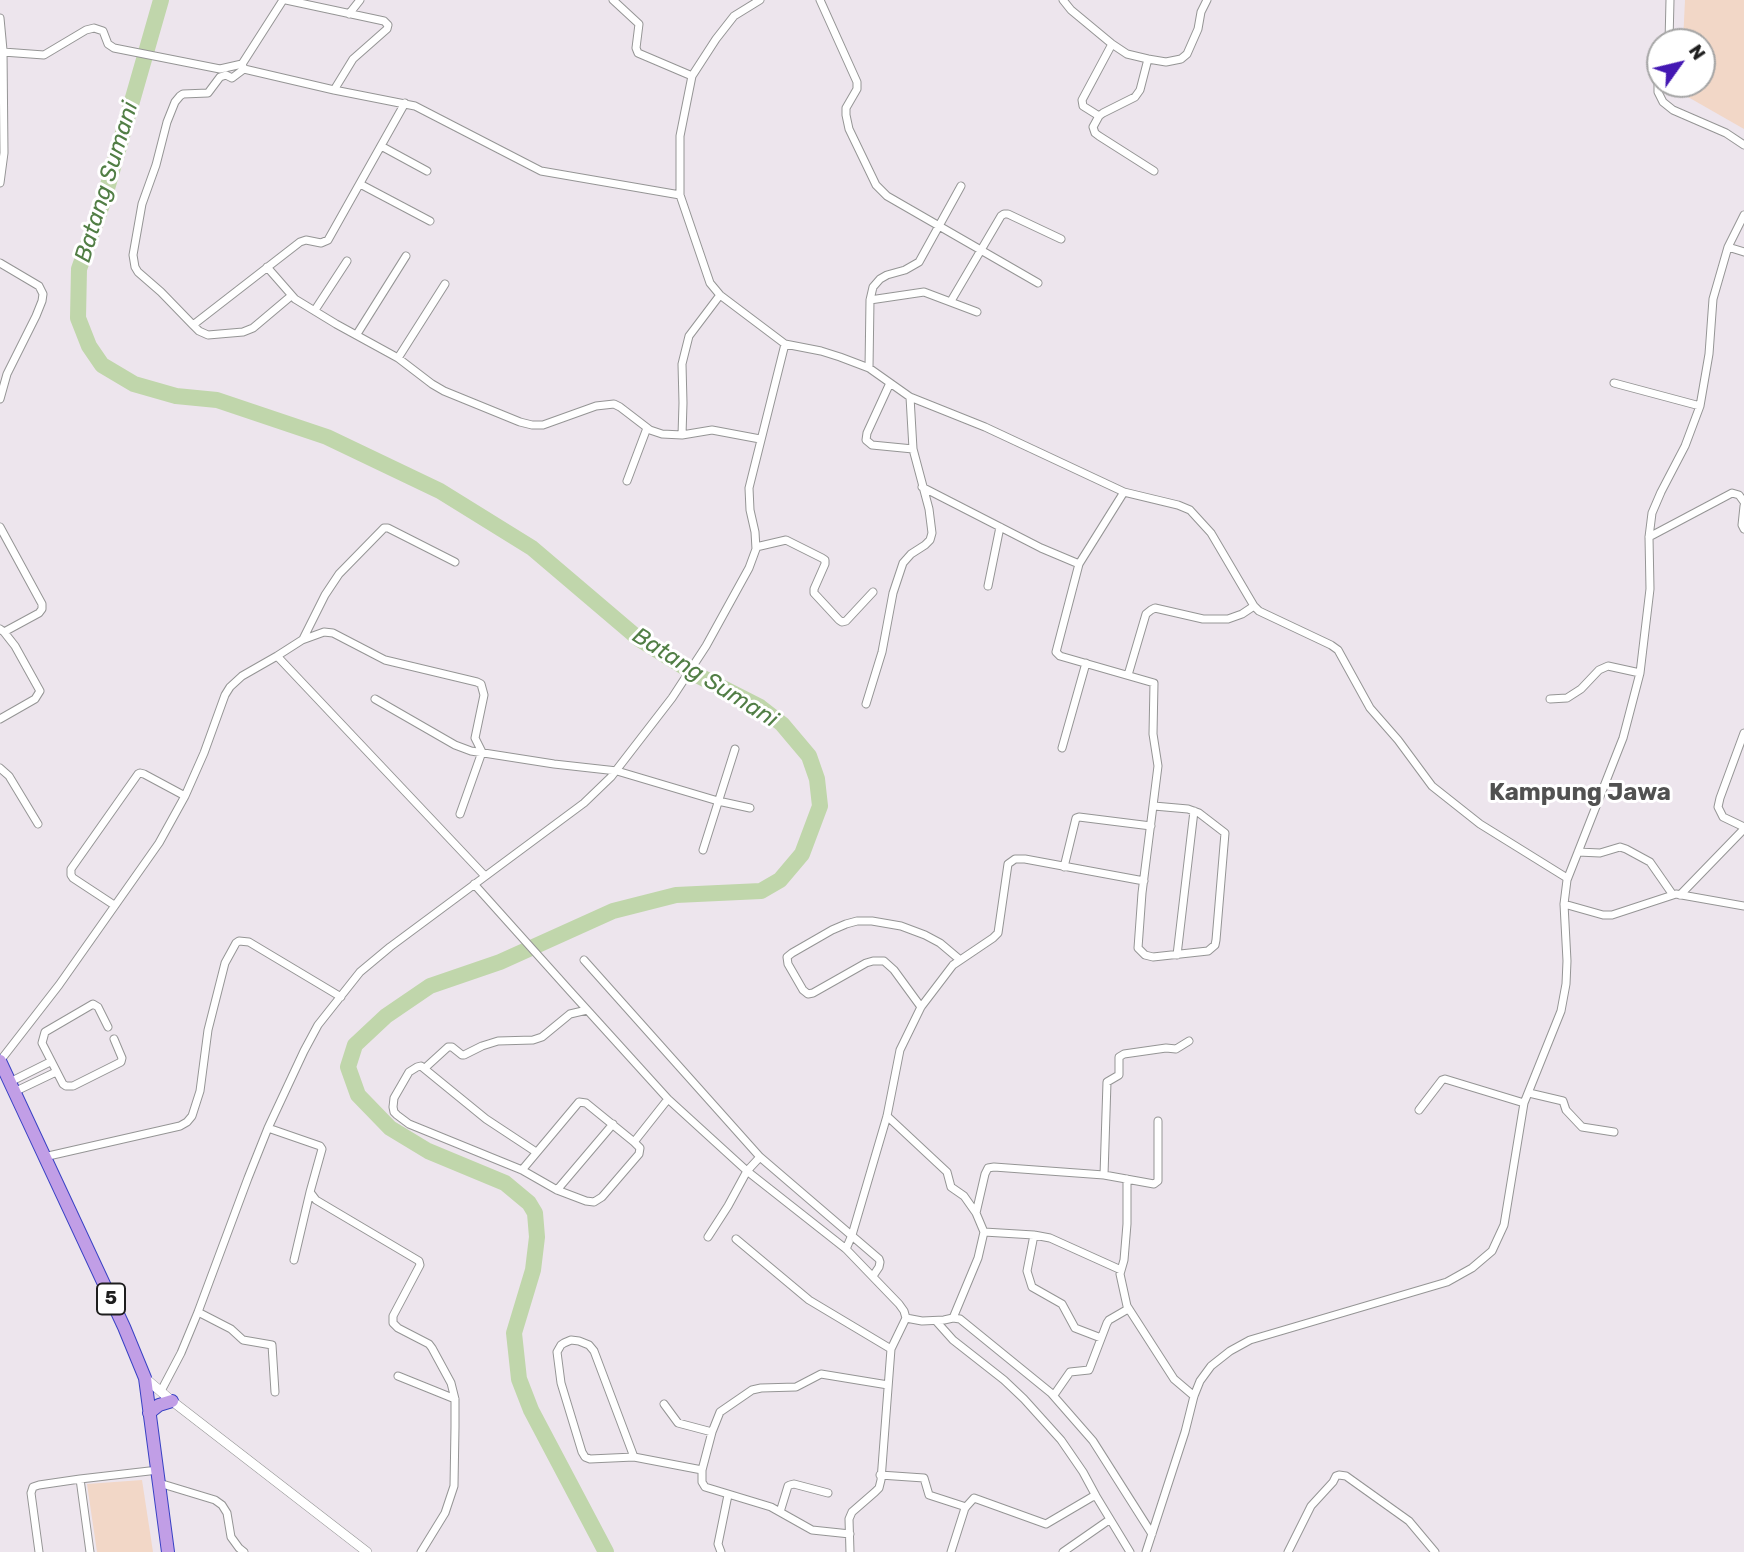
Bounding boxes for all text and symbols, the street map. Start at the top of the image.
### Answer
north arrow [1646,28,1716,98]
text: N [1684,40,1711,64]
water label: Batang Sumani [70,99,144,265]
water label: Batang Sumani [627,622,783,734]
district label: Kampung Jawa [1489,779,1671,807]
road number: 5 [97,1284,125,1315]

